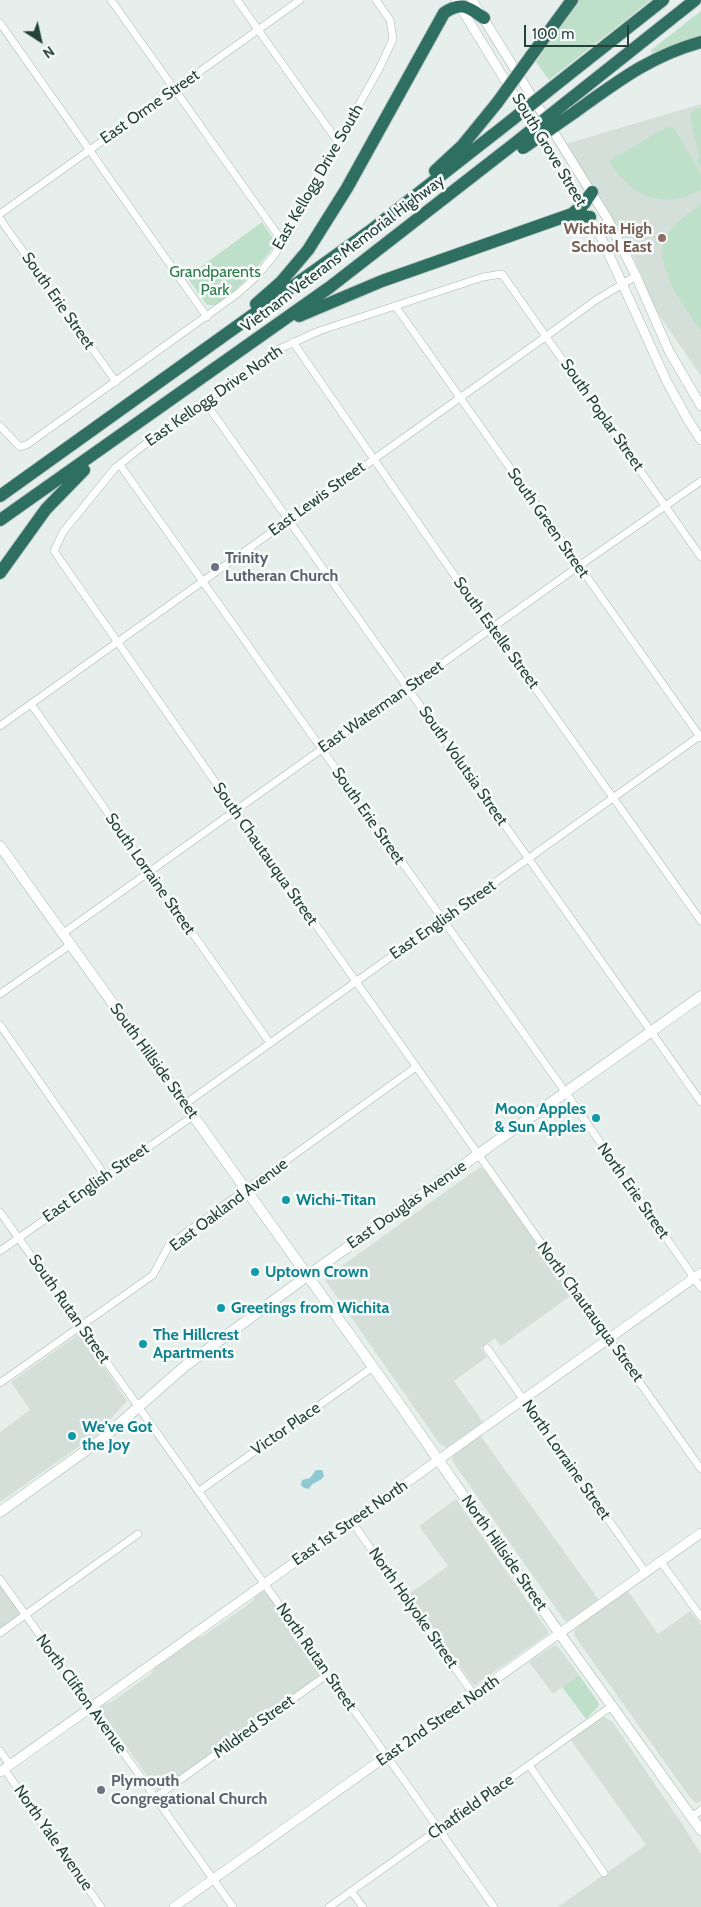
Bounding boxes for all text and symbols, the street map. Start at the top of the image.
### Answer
north arrow [15,15,65,65]
scale bar [526,15,631,47]
text: 100 m [532,25,574,43]
text: N [39,42,58,63]
street label: East Orme Street [97,66,203,148]
street label: South Grove Street [508,90,590,210]
street label: East Kellogg Drive South [268,101,368,253]
street label: Vietnam Veterans Memorial Highway [238,171,448,337]
place label: Wichita High School East [564,219,652,257]
marker: Wichita High School East [656,232,668,244]
street label: South Erie Street [17,249,99,353]
park label: Grandparents Park [169,262,261,300]
street label: East Kellogg Drive North [142,341,286,451]
street label: South Poplar Street [556,355,648,475]
street label: East Lewis Street [265,458,369,540]
street label: South Green Street [503,464,593,582]
place label: Trinity Lutheran Church [225,548,338,586]
marker: Trinity Lutheran Church [209,561,221,573]
street label: South Estelle Street [449,573,543,693]
street label: East Waterman Street [315,657,447,757]
street label: South Volutsia Street [414,702,512,830]
street label: South Erie Street [327,764,409,868]
street label: South Chautauqua Street [208,779,322,929]
street label: South Lorraine Street [101,810,199,938]
street label: East English Street [386,876,500,964]
street label: South Hillside Street [106,999,202,1123]
place label: Moon Apples & Sun Apples [494,1099,586,1137]
marker: Moon Apples & Sun Apples [590,1112,602,1124]
street label: East English Street [39,1139,153,1227]
street label: North Erie Street [593,1139,673,1243]
street label: East Oakland Avenue [166,1154,292,1256]
street label: East Douglas Avenue [344,1157,470,1253]
place label: Wichi-Titan [296,1190,376,1210]
marker: Wichi-Titan [280,1194,292,1206]
street label: North Chautauqua Street [533,1238,647,1386]
street label: South Rutan Street [24,1251,114,1367]
place label: Uptown Crown [265,1262,368,1282]
marker: Uptown Crown [249,1266,261,1278]
place label: Greetings from Wichita [231,1298,389,1318]
marker: Greetings from Wichita [215,1302,227,1314]
place label: The Hillcrest Apartments [153,1325,239,1363]
marker: The Hillcrest Apartments [137,1338,149,1350]
street label: North Lorraine Street [517,1396,615,1524]
street label: Victor Place [248,1398,324,1460]
place label: We've Got the Joy [82,1417,152,1455]
marker: We've Got the Joy [66,1430,78,1442]
street label: East 1st Street North [289,1476,411,1570]
street label: North Hillside Street [457,1492,551,1614]
street label: North Holyoke Street [364,1544,462,1672]
street label: North Rutan Street [272,1599,360,1715]
street label: North Clifton Avenue [31,1631,131,1757]
street label: East 2nd Street North [373,1671,503,1771]
street label: Mildred Street [210,1691,298,1763]
street label: Chatfield Place [424,1770,518,1844]
place label: Plymouth Congregational Church [111,1771,267,1809]
street label: North Yale Avenue [9,1782,97,1894]
marker: Plymouth Congregational Church [95,1784,107,1796]

